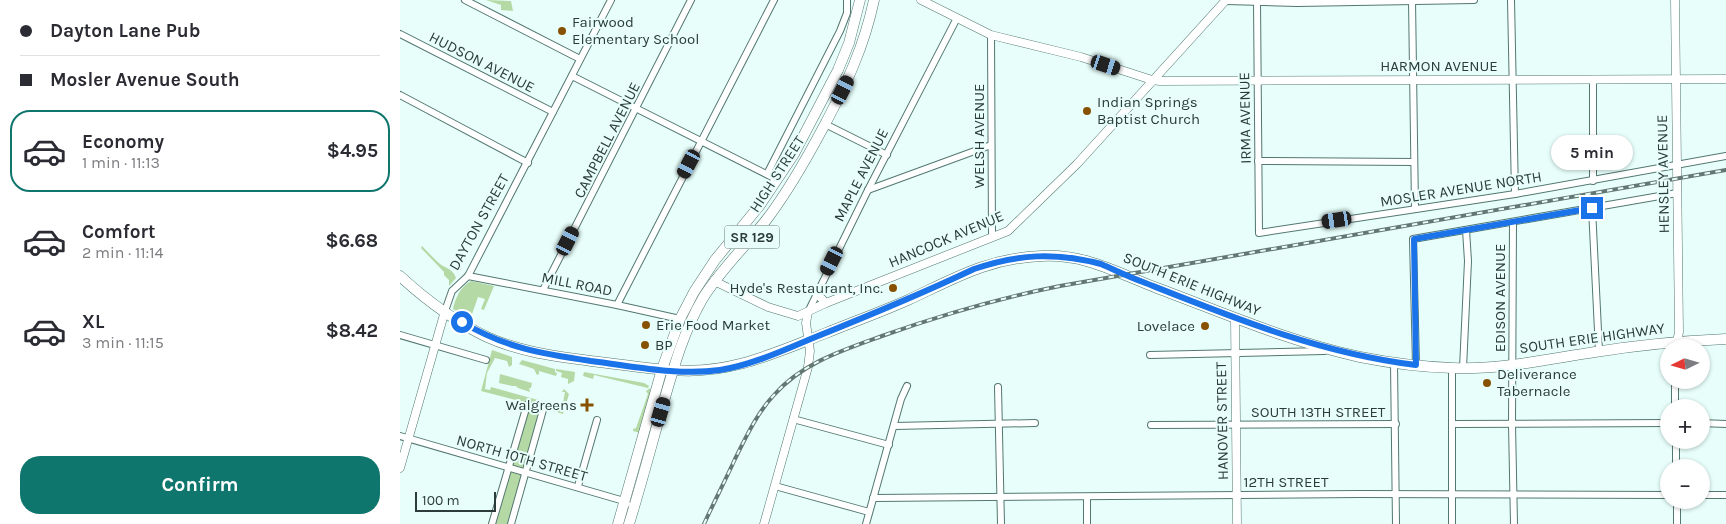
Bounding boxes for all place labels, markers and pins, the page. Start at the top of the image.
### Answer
place label: Fairwood Elementary School [572,13,699,48]
marker: Fairwood Elementary School [556,25,568,37]
place label: Indian Springs Baptist Church [1097,93,1200,128]
marker: Indian Springs Baptist Church [1081,105,1093,117]
place label: Hyde's Restaurant, Inc. [729,279,883,297]
marker: Hyde's Restaurant, Inc. [887,282,899,294]
place label: Erie Food Market [656,316,770,334]
place label: Lovelace [1137,317,1195,335]
marker: Erie Food Market [640,319,652,331]
marker: Lovelace [1199,320,1211,332]
place label: BP [655,336,673,354]
marker: BP [639,339,651,351]
place label: Deliverance Tabernacle [1497,365,1577,400]
marker: Deliverance Tabernacle [1481,377,1493,389]
place label: Walgreens [505,396,577,414]
marker: Walgreens [581,399,593,411]

